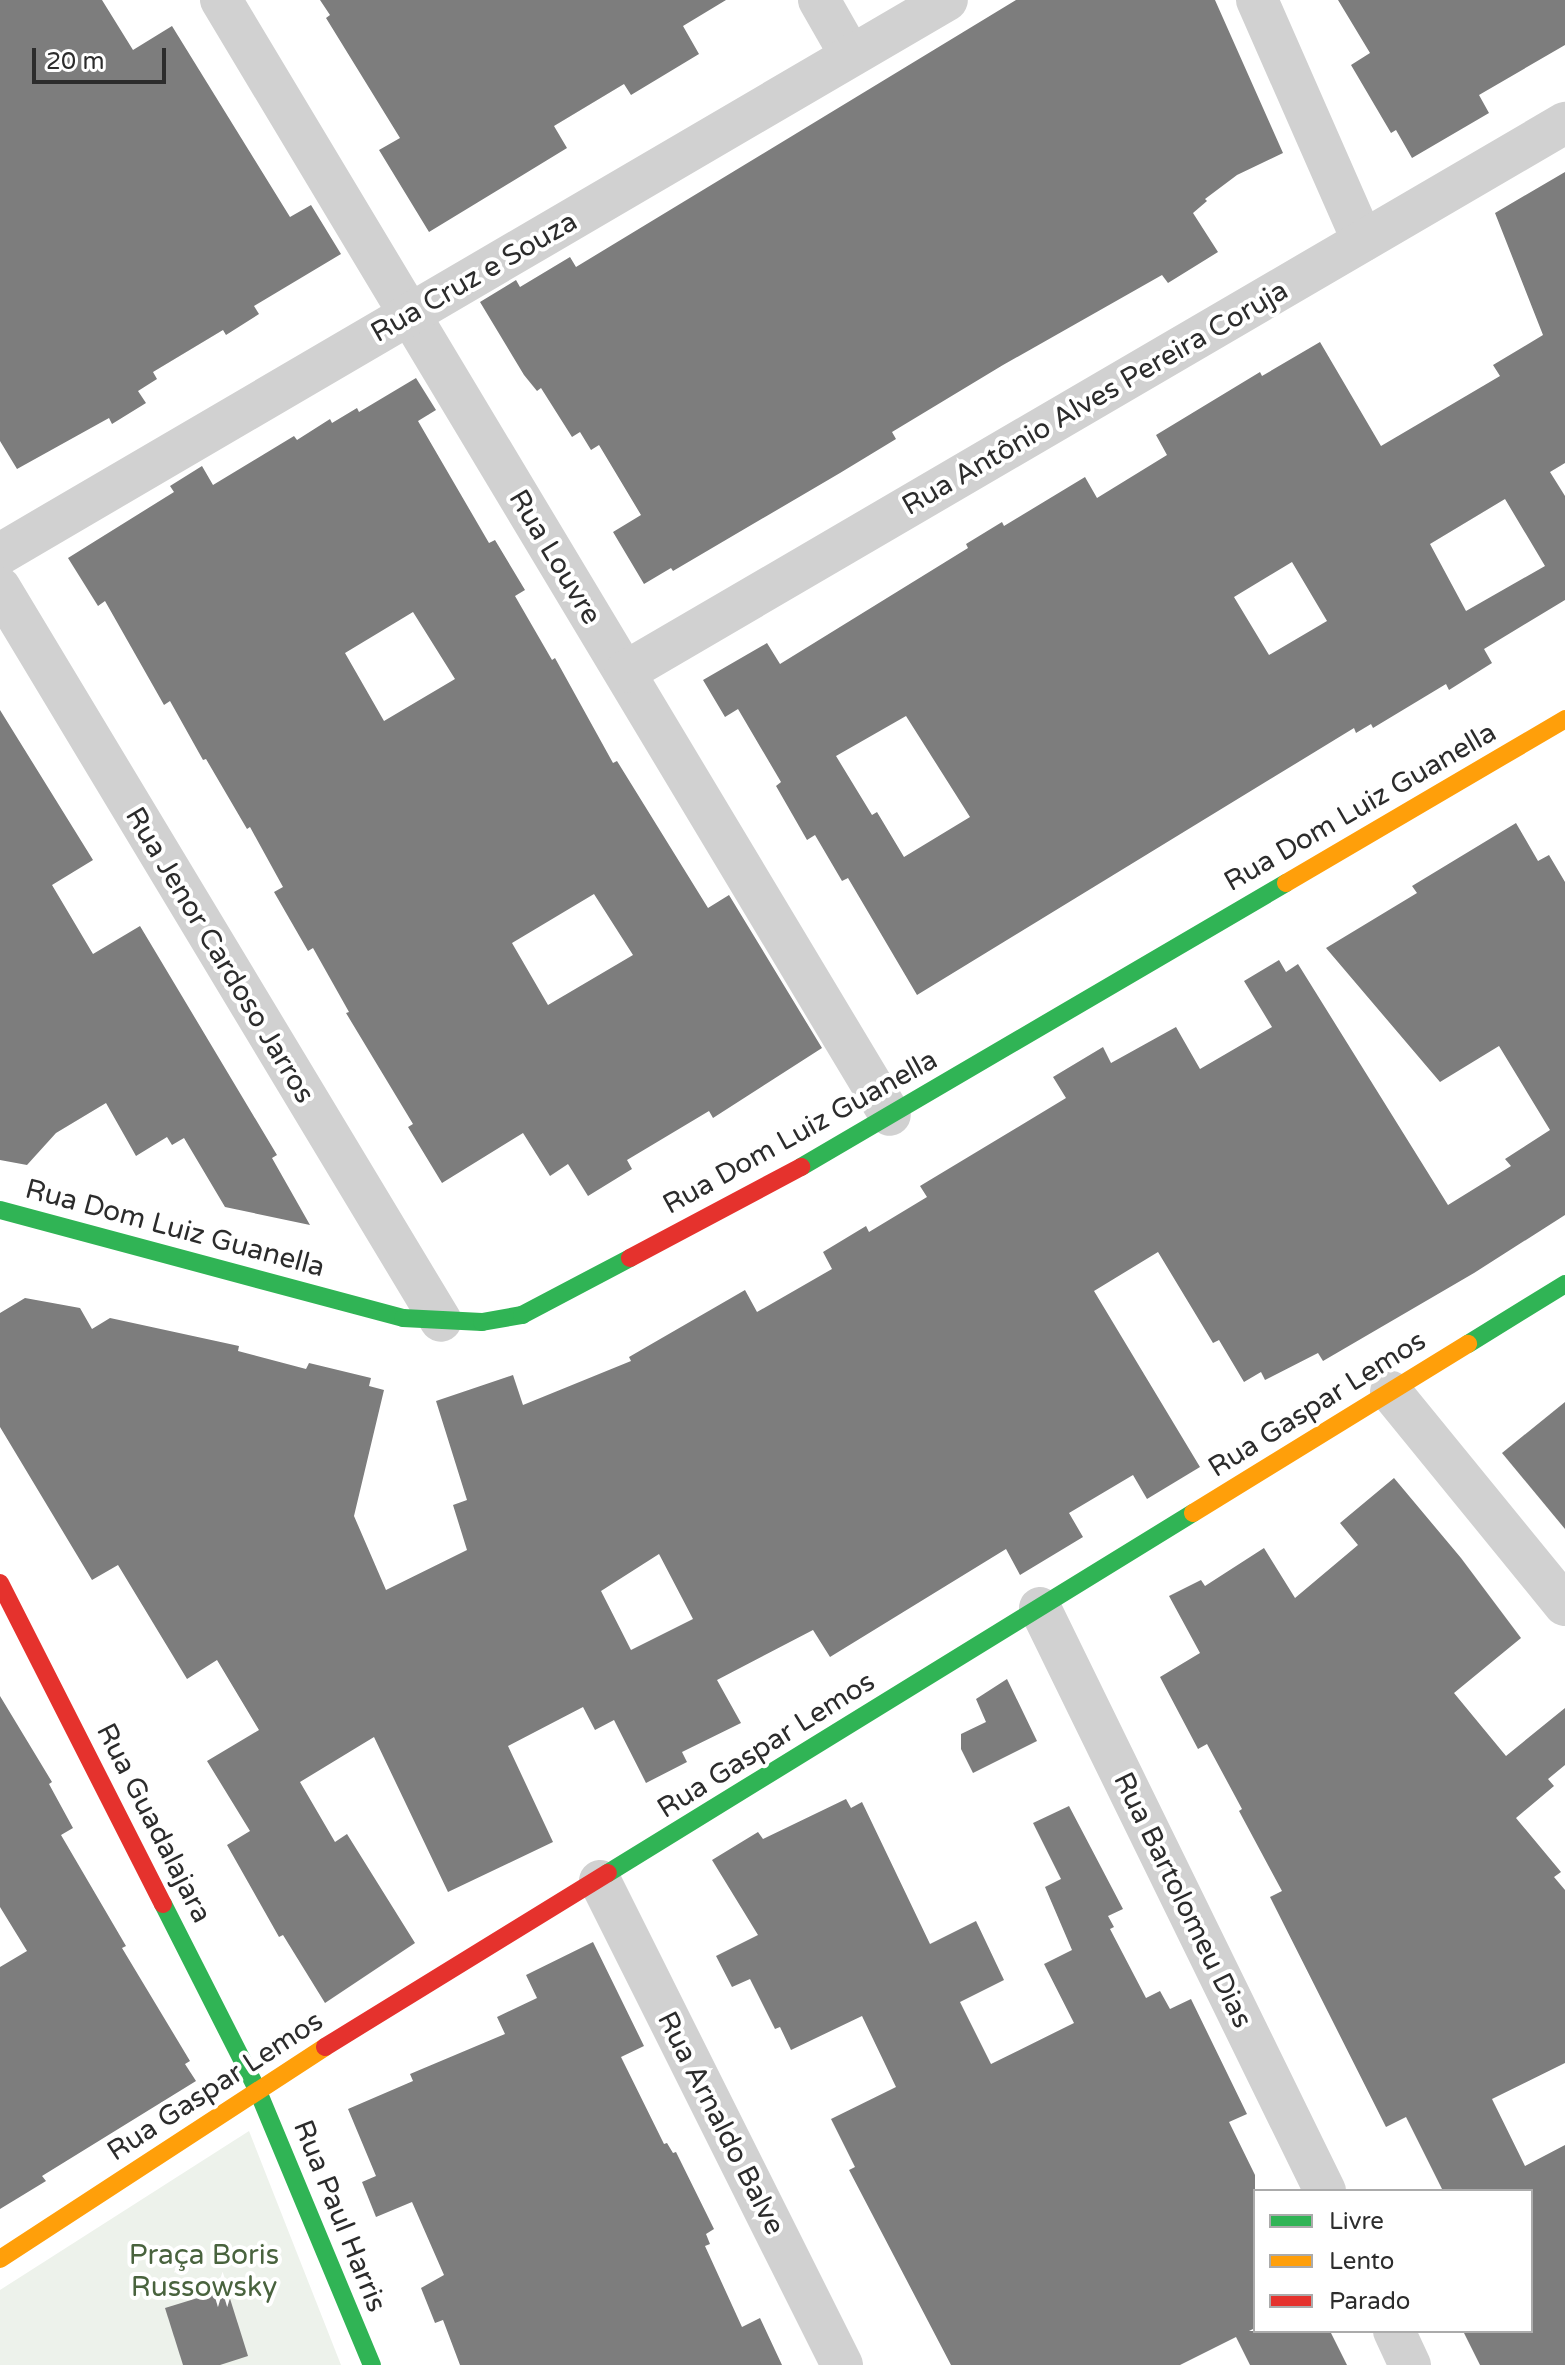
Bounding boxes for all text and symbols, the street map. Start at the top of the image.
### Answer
scale bar [36,32,170,82]
text: 20 m [46,47,104,76]
street label: Rua Cruz e Souza [365,204,583,350]
street label: Rua Antônio Alves Pereira Coruja [896,273,1294,523]
street label: Rua Louvre [502,484,608,630]
street label: Rua Dom Luiz Guanella [1218,715,1502,899]
street label: Rua Jenor Cardoso Jarros [118,801,322,1109]
street label: Rua Dom Luiz Guanella [657,1043,943,1221]
street label: Rua Dom Luiz Guanella [22,1172,328,1284]
street label: Rua Gaspar Lemos [1202,1324,1432,1484]
street label: Rua Gaspar Lemos [651,1665,881,1825]
street label: Rua Guadalajara [89,1718,219,1928]
street label: Rua Bartolomeu Dias [1106,1767,1260,2033]
street label: Rua Gaspar Lemos [101,2004,329,2168]
street label: Rua Arnaldo Balve [650,2006,792,2240]
street label: Rua Paul Harris [286,2115,394,2317]
legend [1253,2189,1533,2333]
text: Livre [1329,2207,1384,2236]
park label: Praça Boris Russowsky [129,2238,279,2304]
text: Lento [1329,2247,1394,2276]
text: Parado [1329,2287,1410,2316]

